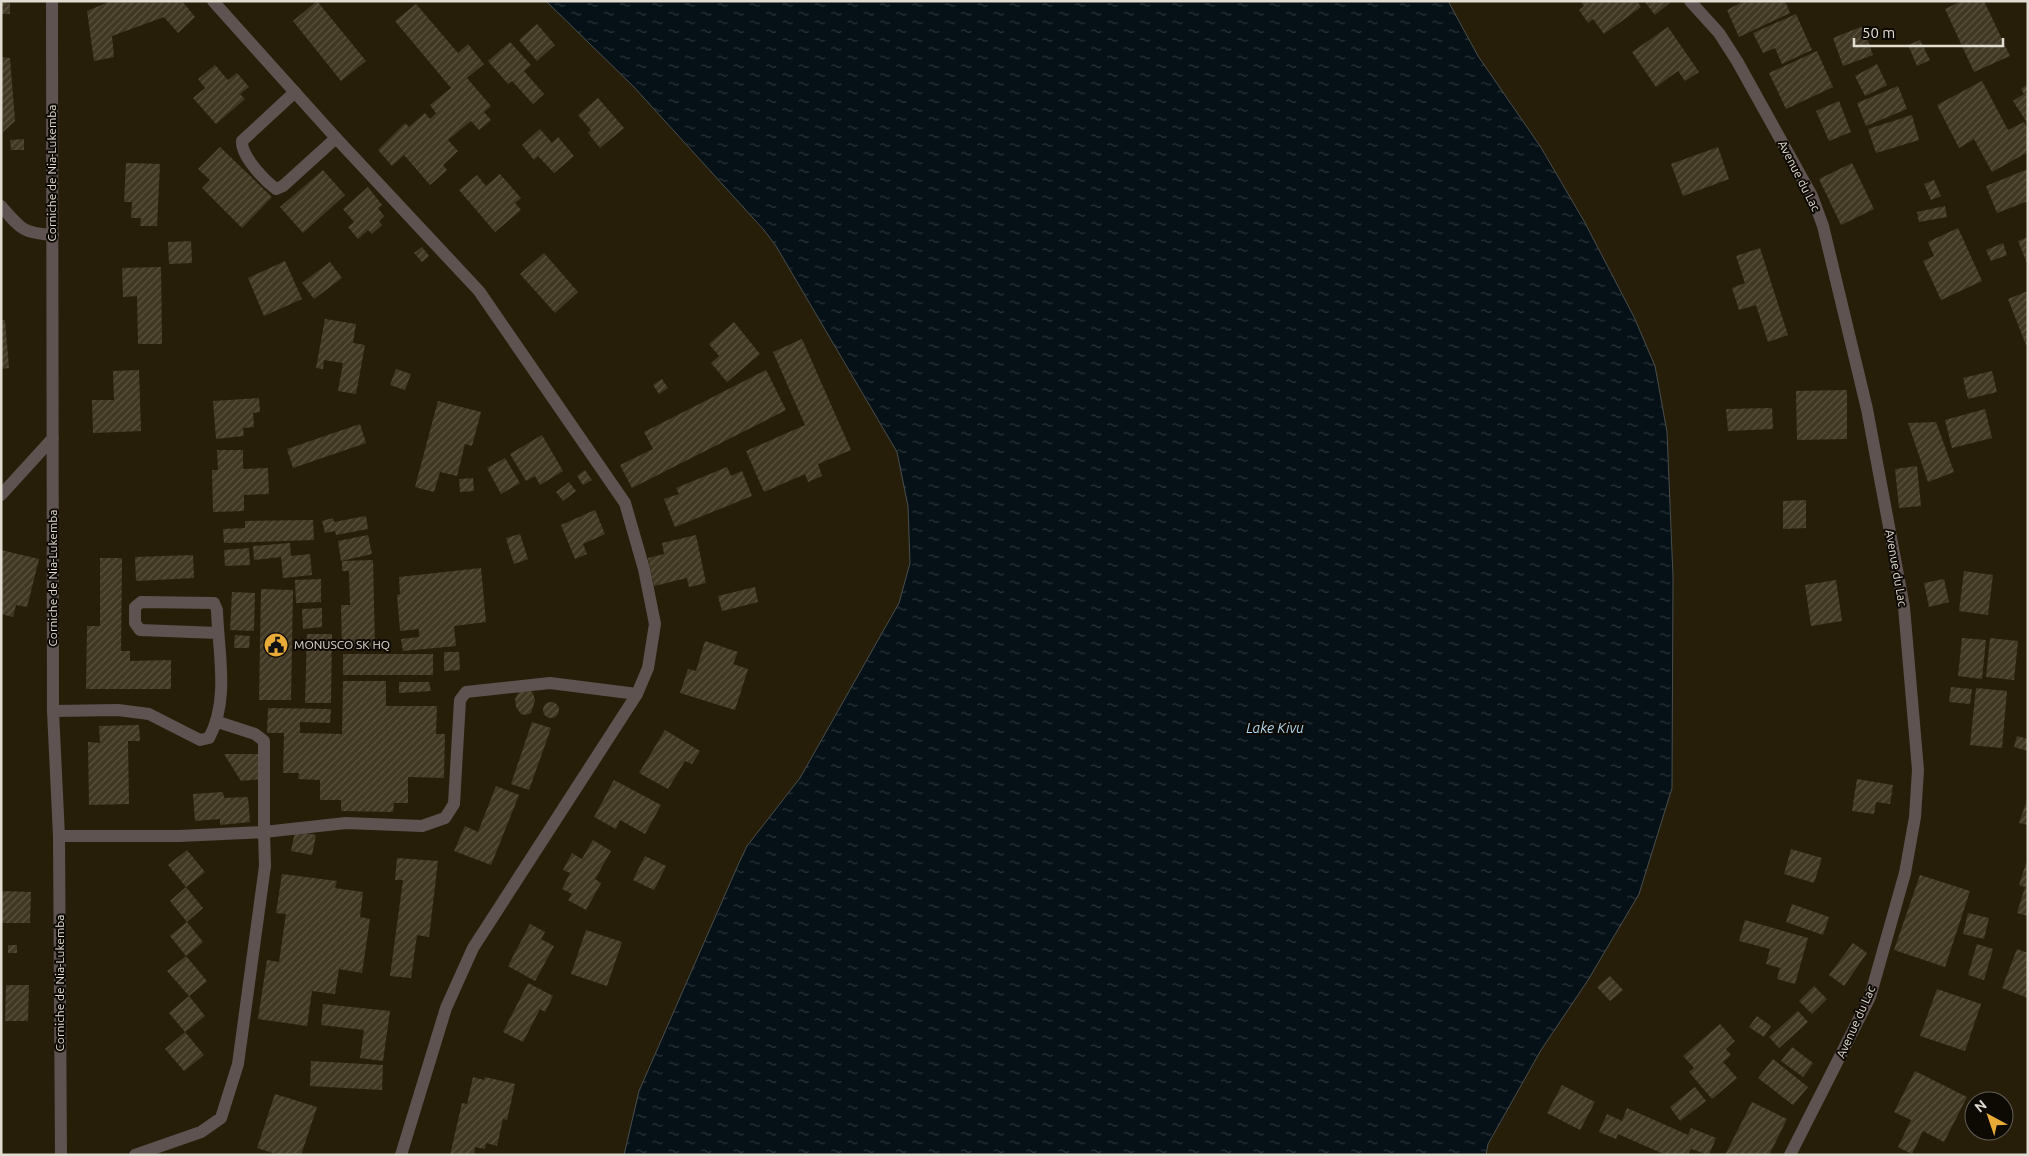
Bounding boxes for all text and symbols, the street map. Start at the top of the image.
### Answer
scale bar [1854,15,2003,47]
text: 50 m [1862,24,1895,41]
street label: Corniche de Nia-Lukemba [45,105,58,241]
street label: Avenue du Lac [1776,138,1823,214]
street label: Corniche de Nia-Lukemba [46,510,59,646]
street label: Avenue du Lac [1883,529,1910,608]
public building icon: MONUSCO SK HQ [263,632,289,658]
place label: MONUSCO SK HQ [294,638,390,651]
water label: Lake Kivu [1246,720,1304,736]
street label: Corniche de Nia-Lukemba [53,915,66,1051]
street label: Avenue du Lac [1834,983,1877,1060]
north arrow [1964,1091,2014,1141]
text: N [1971,1097,1990,1116]

